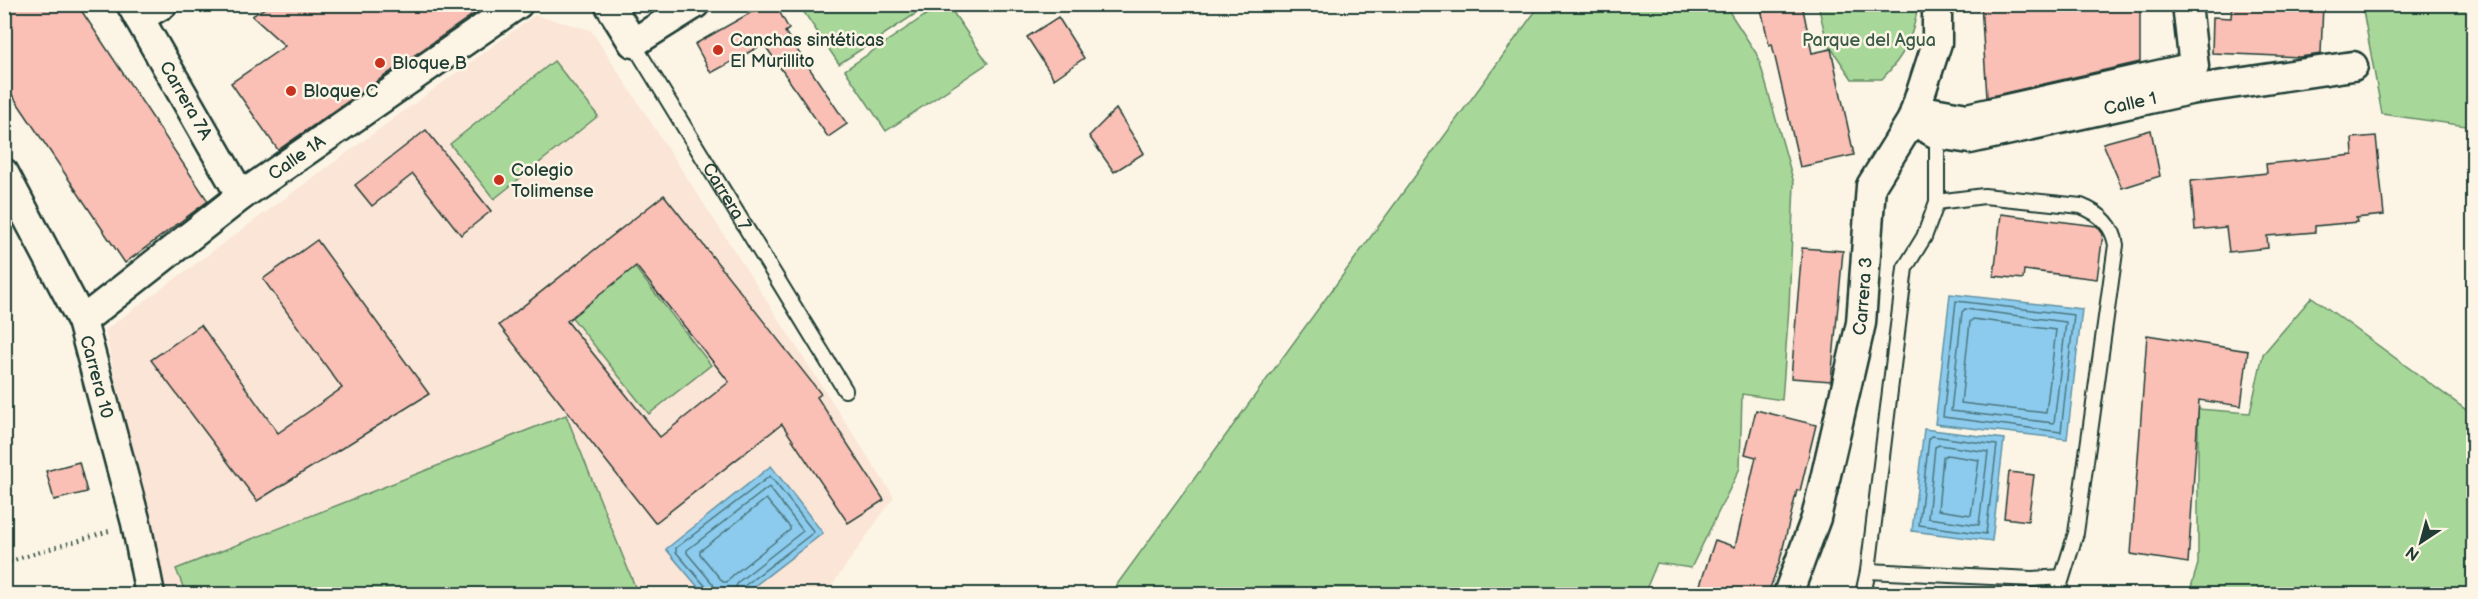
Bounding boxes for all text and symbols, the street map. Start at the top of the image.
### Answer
place label: Canchas sintéticas El Murillito [730,30,884,72]
park label: Parque del Agua [1802,30,1936,51]
marker: Canchas sintéticas El Murillito [711,43,725,57]
place label: Bloque B [392,53,467,74]
marker: Bloque B [373,56,387,70]
street label: Carrera 7A [155,58,216,143]
place label: Bloque C [303,81,379,102]
marker: Bloque C [284,84,298,98]
street label: Calle 1 [2102,88,2159,120]
street label: Calle 1A [264,131,329,185]
street label: Carrera 7 [698,159,755,235]
place label: Colegio Tolimense [511,160,594,202]
marker: Colegio Tolimense [492,173,506,187]
street label: Carrera 3 [1848,256,1877,338]
street label: Carrera 10 [75,333,118,421]
north arrow [2391,512,2451,572]
text: N [2403,542,2424,564]

